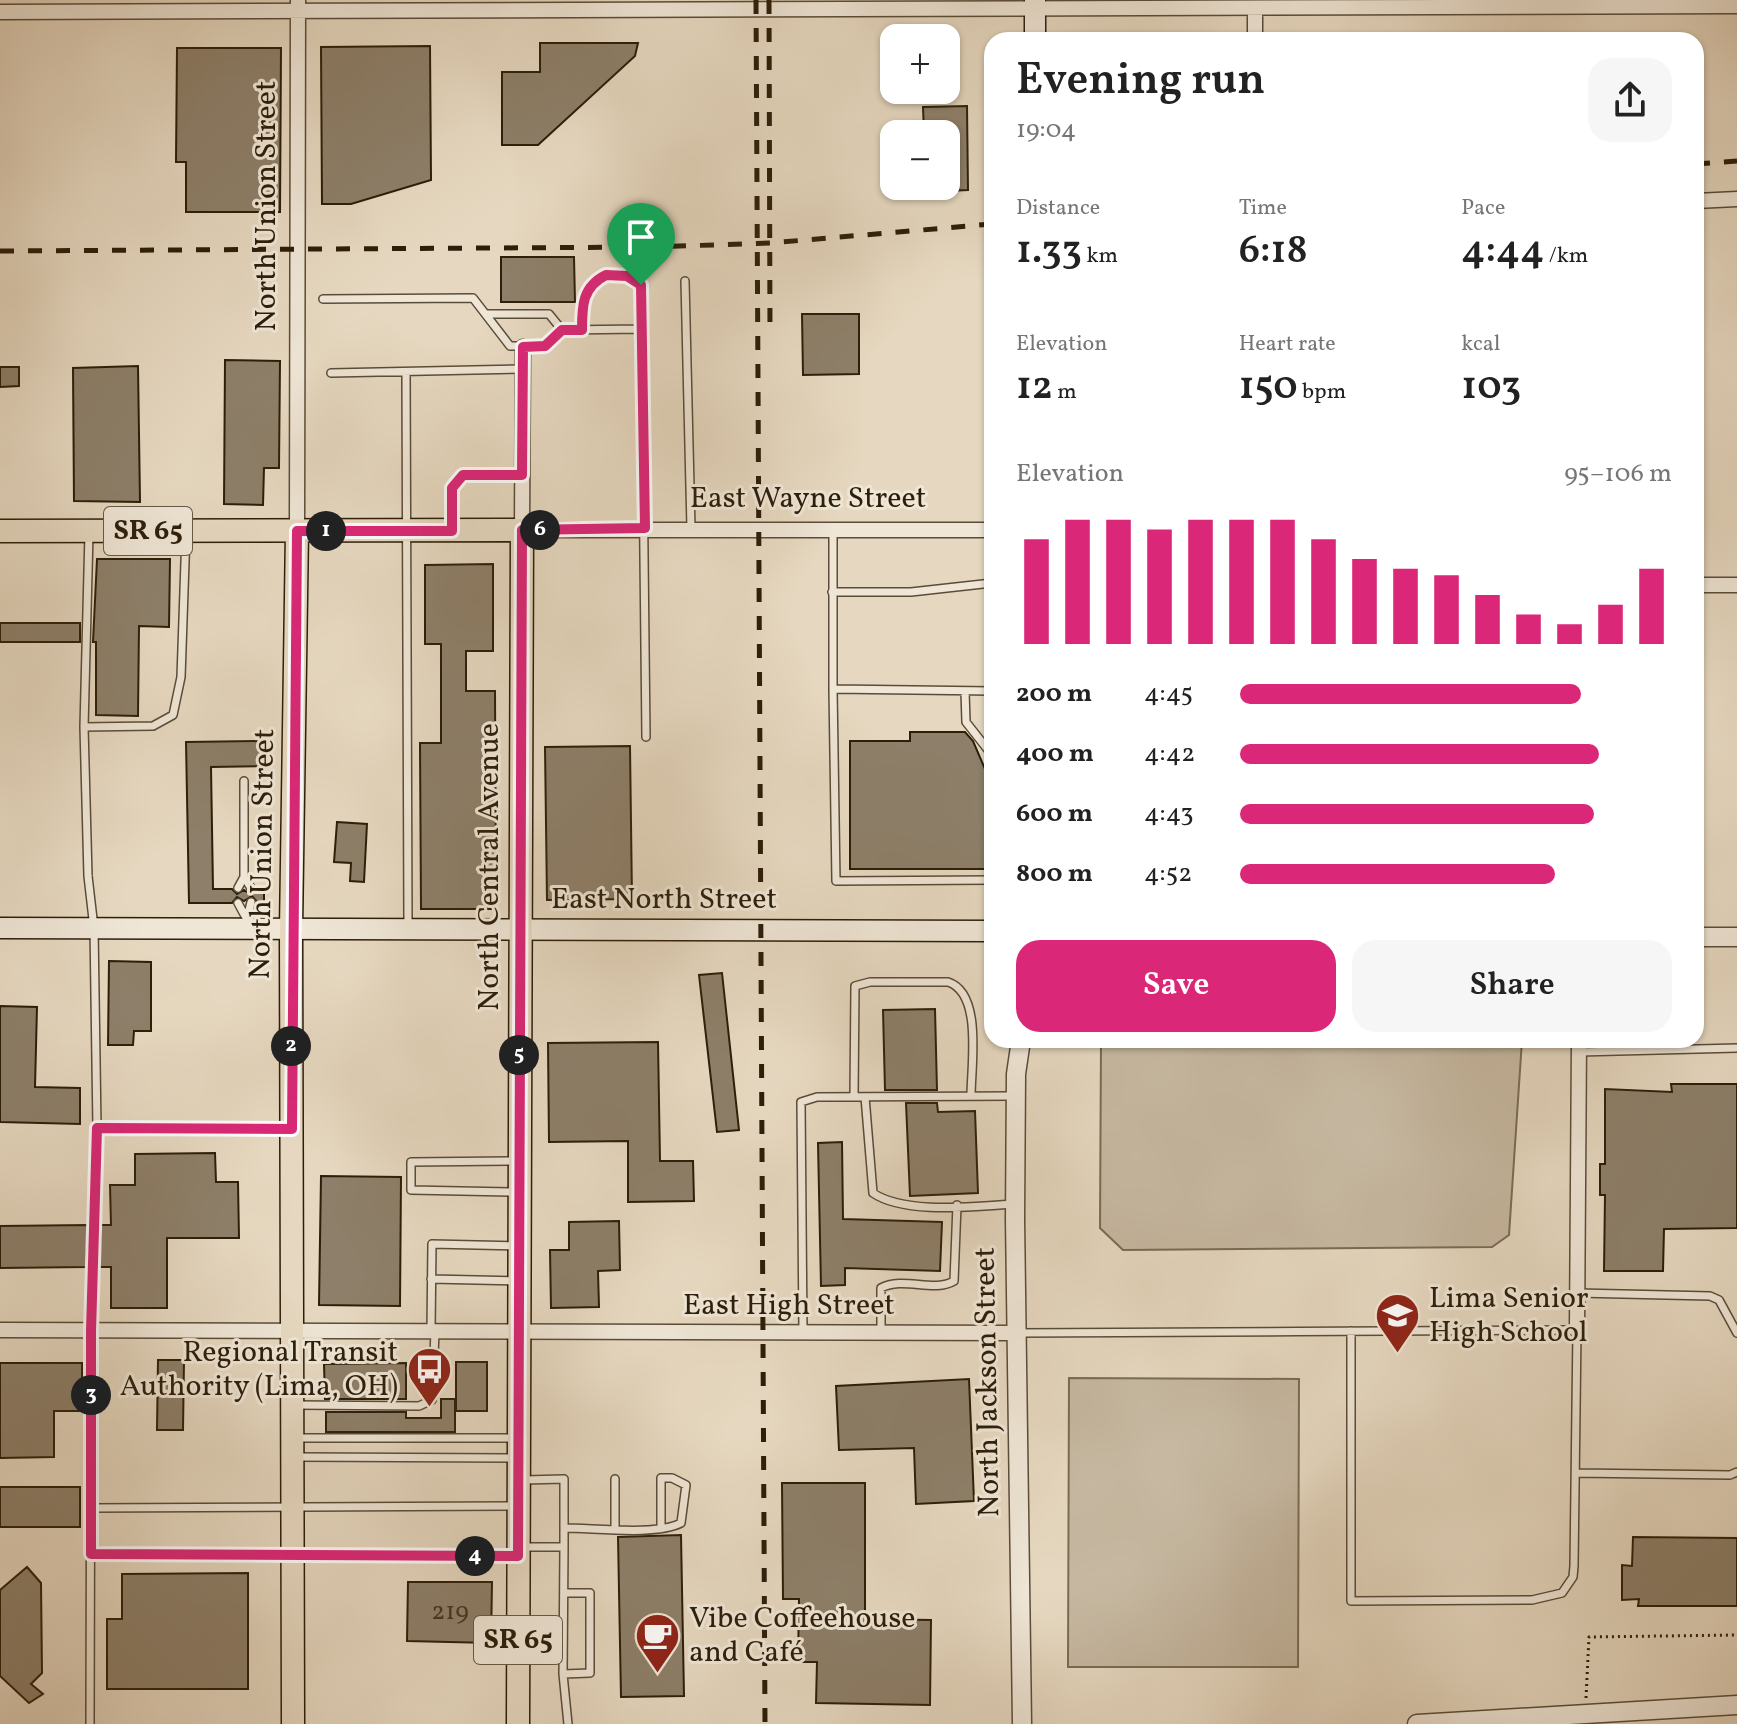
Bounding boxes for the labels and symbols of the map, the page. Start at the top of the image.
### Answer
street label: North Union Street [246,81,288,331]
pin [607,203,675,285]
street label: East Wayne Street [690,478,926,520]
road number: SR 65 [104,507,192,555]
pin: 6 [520,510,560,550]
pin: 1 [306,511,346,551]
street label: North Central Avenue [469,723,511,1011]
street label: North Union Street [240,728,286,980]
street label: East North Street [551,879,777,921]
pin: 2 [271,1026,311,1066]
pin: 5 [499,1035,539,1075]
street label: North Jackson Street [965,1246,1011,1518]
place label: Lima Senior High School [1429,1278,1589,1354]
street label: East High Street [683,1285,895,1327]
school or university icon: Lima Senior High School [1374,1292,1422,1355]
place label: Regional Transit Authority (Lima, OH) [120,1332,398,1408]
bus stop icon: Regional Transit Authority (Lima, OH) [405,1346,453,1409]
pin: 3 [71,1375,111,1415]
pin: 4 [455,1536,495,1576]
house number: 219 [431,1594,469,1630]
place label: Vibe Coffeehouse and Café [689,1598,916,1674]
cafe icon: Vibe Coffeehouse and Café [634,1612,682,1675]
road number: SR 65 [474,1616,562,1664]

